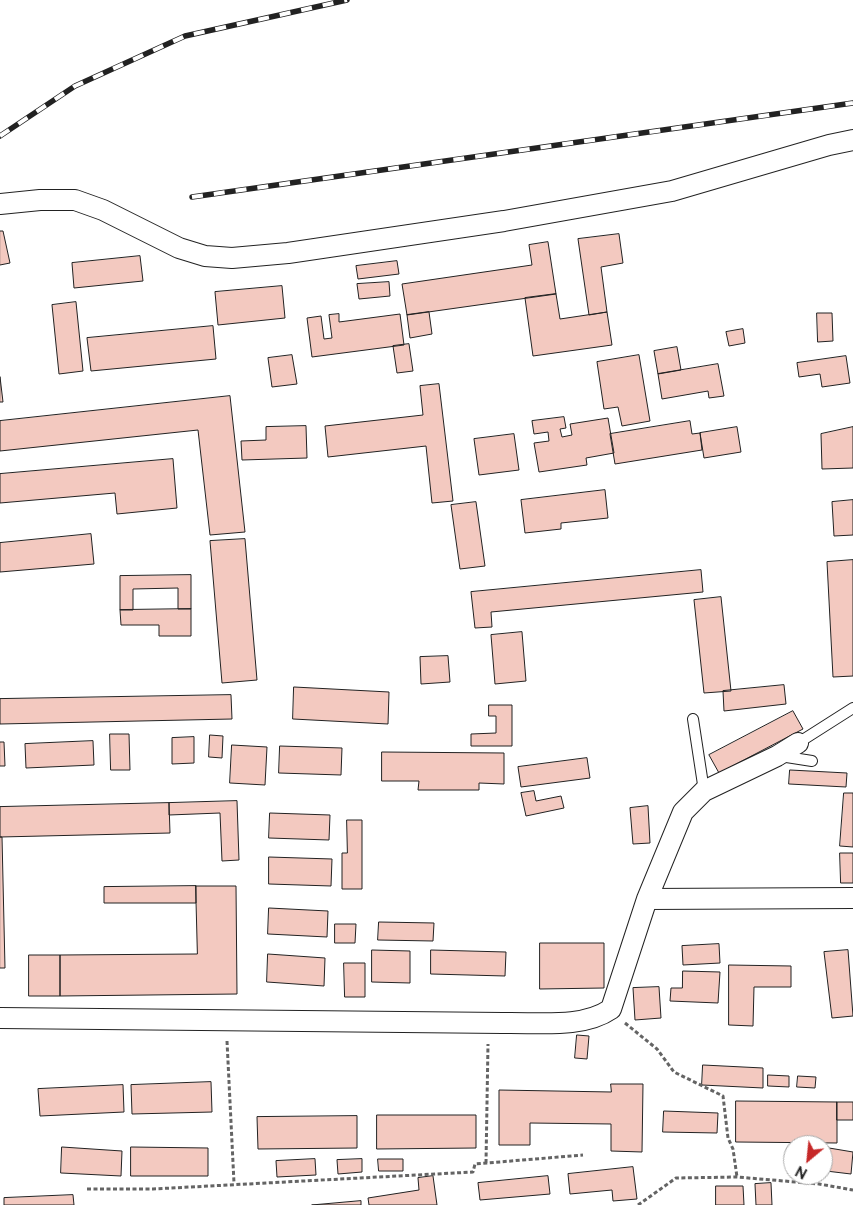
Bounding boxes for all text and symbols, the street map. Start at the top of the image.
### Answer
north arrow [783,1135,833,1185]
text: N [793,1163,810,1182]

